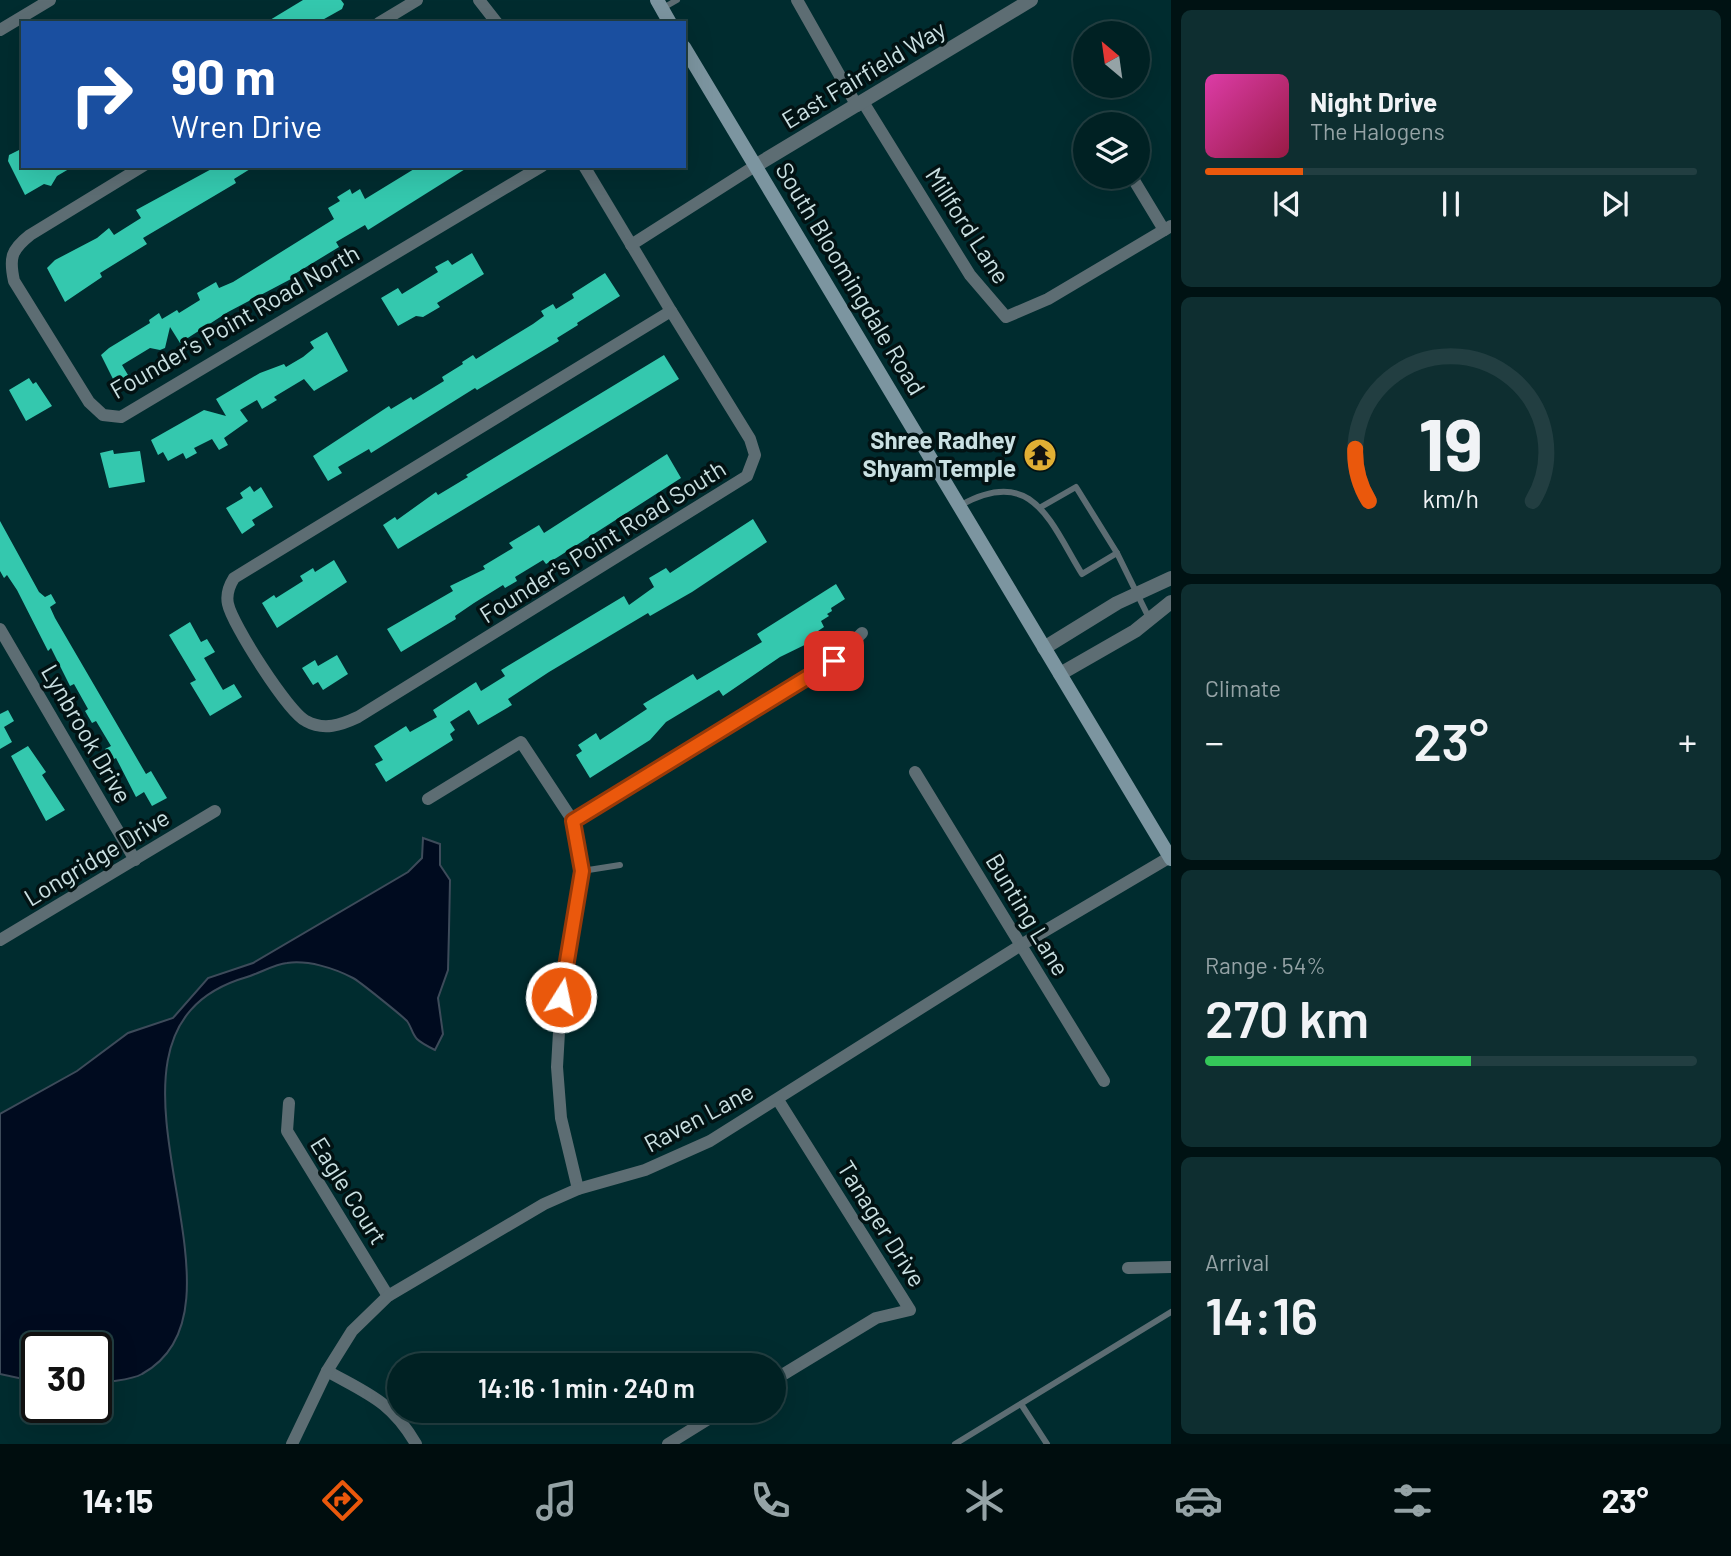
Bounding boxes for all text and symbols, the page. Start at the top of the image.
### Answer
street label: East Fairfield Way [776,13,950,134]
north arrow [1073,21,1150,98]
map controls [1073,21,1150,189]
text: 90 m [171,46,276,105]
icon: right [56,49,147,140]
text: Night Drive [1310,86,1437,117]
text: Wren Drive [171,106,322,144]
button: layers [1073,112,1150,189]
text: The Halogens [1310,117,1445,145]
street label: South Bloomingdale Road [770,157,932,400]
street label: Millford Lane [920,162,1017,289]
icon: previous [1268,185,1306,223]
icon: pause [1432,185,1470,223]
icon: next [1596,185,1634,223]
street label: Founder's Point Road North [104,237,364,404]
text: 19 [1419,399,1483,487]
place label: Shree Radhey Shyam Temple [862,425,1016,482]
temple icon: Shree Radhey Shyam Temple [1021,436,1059,474]
street label: Founder's Point Road South [474,453,731,628]
text: km/h [1423,483,1479,513]
pin [804,631,864,691]
icon: arrive [815,642,853,680]
street label: Lynbrook Drive [36,659,139,808]
text: Climate [1205,674,1281,702]
text: 23° [1413,709,1489,771]
text: − [1205,718,1224,764]
text: + [1678,718,1697,764]
street label: Longridge Drive [18,802,174,911]
street label: Bunting Lane [980,848,1076,981]
text: Range · 54% [1205,951,1326,979]
position arrow [524,960,598,1034]
text: 270 km [1205,986,1369,1048]
street label: Raven Lane [639,1076,758,1158]
street label: Eagle Court [305,1131,394,1249]
street label: Tanager Drive [832,1155,933,1292]
text: Arrival [1205,1248,1269,1276]
text: 14:16 [1205,1283,1318,1345]
speed limit sign: 30 [21,1332,112,1423]
text: 14:16 · 1 min · 240 m [478,1372,695,1403]
icon: directions [318,1476,367,1525]
icon: music [532,1476,581,1525]
icon: phone [746,1476,795,1525]
icon: climate [960,1476,1009,1525]
icon: car [1174,1476,1223,1525]
icon: filters [1388,1476,1437,1525]
text: 14:15 [82,1481,153,1519]
text: 23° [1602,1481,1649,1519]

